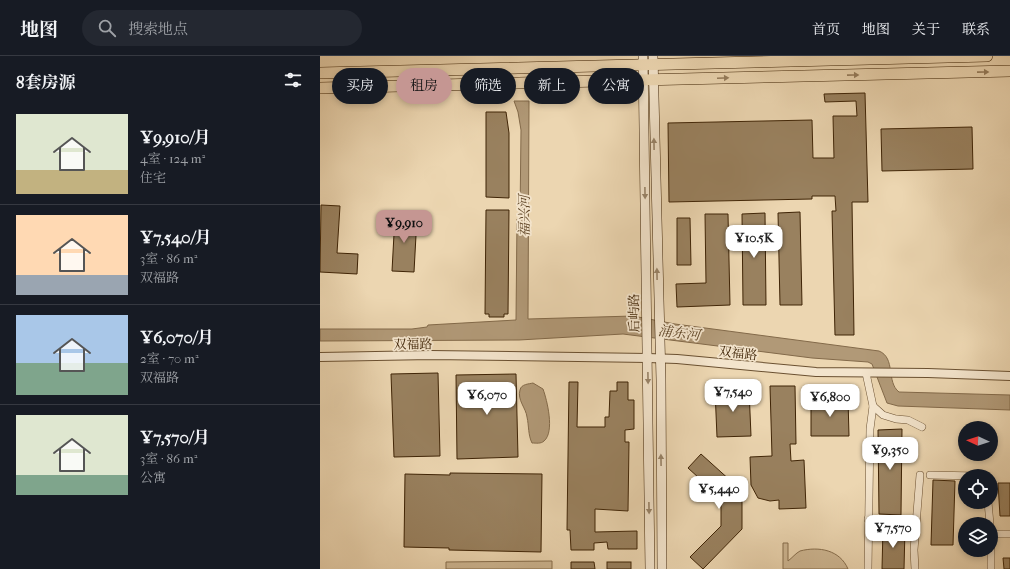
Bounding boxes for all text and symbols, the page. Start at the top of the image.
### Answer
search box [82,10,362,46]
icon: search [96,17,118,39]
text: 地图 [20,19,58,41]
text: 搜索地点 [128,20,188,38]
text: 首页 [812,21,840,38]
text: 地图 [862,21,890,38]
text: 关于 [912,21,940,38]
text: 联系 [962,21,990,38]
chip: 买房 [332,68,388,104]
chip: 租房 [396,68,452,104]
chip: 筛选 [460,68,516,104]
chip: 新上 [524,68,580,104]
chip: 公寓 [588,68,644,104]
icon: filters [282,69,304,91]
one-way arrow [977,69,990,75]
text: 8套房源 [16,72,76,92]
one-way arrow [847,72,860,78]
one-way arrow [717,75,730,81]
text: ¥9,910/月 [140,127,211,147]
icon: home [48,130,96,178]
one-way arrow [651,138,658,150]
text: 4室 · 124 m² [140,151,205,166]
text: 住宅 [140,170,166,185]
one-way arrow [642,187,648,200]
water label: 福兴河 [516,192,533,237]
pin: ¥9,910 [371,210,437,244]
text: ¥9,910 [385,215,423,230]
pin: ¥10.5K [721,225,787,259]
text: ¥7,540/月 [140,227,212,247]
text: ¥10.5K [735,230,773,245]
icon: home [48,231,96,279]
text: 3室 · 86 m² [140,251,197,266]
one-way arrow [654,268,661,280]
text: 双福路 [140,270,179,285]
street label: 后屿路 [626,293,642,333]
water label: 浦东河 [657,322,704,344]
text: ¥6,070/月 [140,327,214,347]
icon: home [48,331,96,379]
street label: 双福路 [393,336,433,352]
street label: 双福路 [718,344,758,362]
text: 2室 · 70 m² [140,351,199,366]
text: 双福路 [140,370,179,385]
one-way arrow [645,372,651,385]
pin: ¥7,540 [700,379,766,413]
pin: ¥6,070 [454,382,520,416]
text: ¥7,540 [714,384,752,399]
pin: ¥6,800 [797,384,863,418]
text: ¥6,070 [467,387,507,402]
text: ¥6,800 [810,389,850,404]
north arrow [958,421,998,461]
map controls [958,421,998,557]
text: ¥7,570/月 [140,427,210,447]
icon: home [48,431,96,479]
pin: ¥9,350 [857,437,923,471]
text: ¥9,350 [871,442,909,457]
text: 3室 · 86 m² [140,451,197,466]
one-way arrow [658,453,664,466]
button: locate [958,469,998,509]
text: 公寓 [140,470,166,485]
pin: ¥5,440 [686,476,752,510]
text: ¥5,440 [698,481,740,496]
one-way arrow [646,502,653,514]
pin: ¥7,570 [860,515,926,549]
button: layers [958,517,998,557]
text: ¥7,570 [874,520,912,535]

